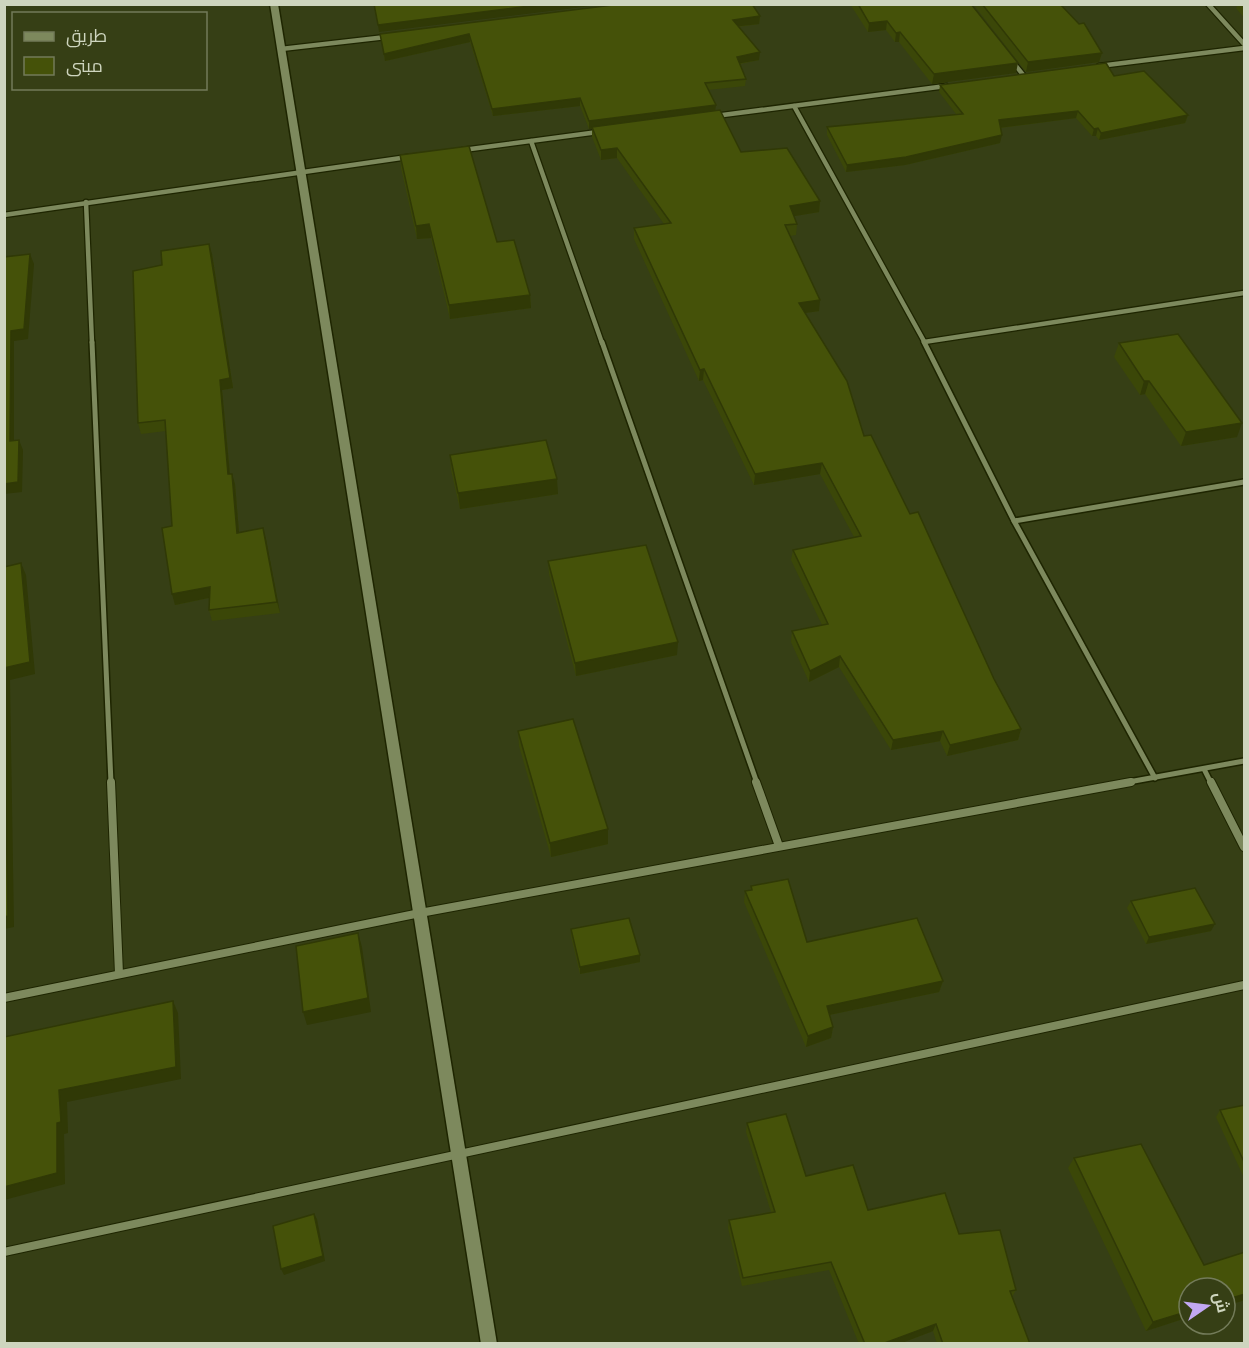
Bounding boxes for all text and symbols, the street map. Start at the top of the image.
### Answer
legend [12,12,207,90]
text: طريق [66,25,107,48]
text: مبنى [66,55,103,77]
north arrow [1177,1276,1237,1336]
text: ش [1209,1290,1233,1315]

